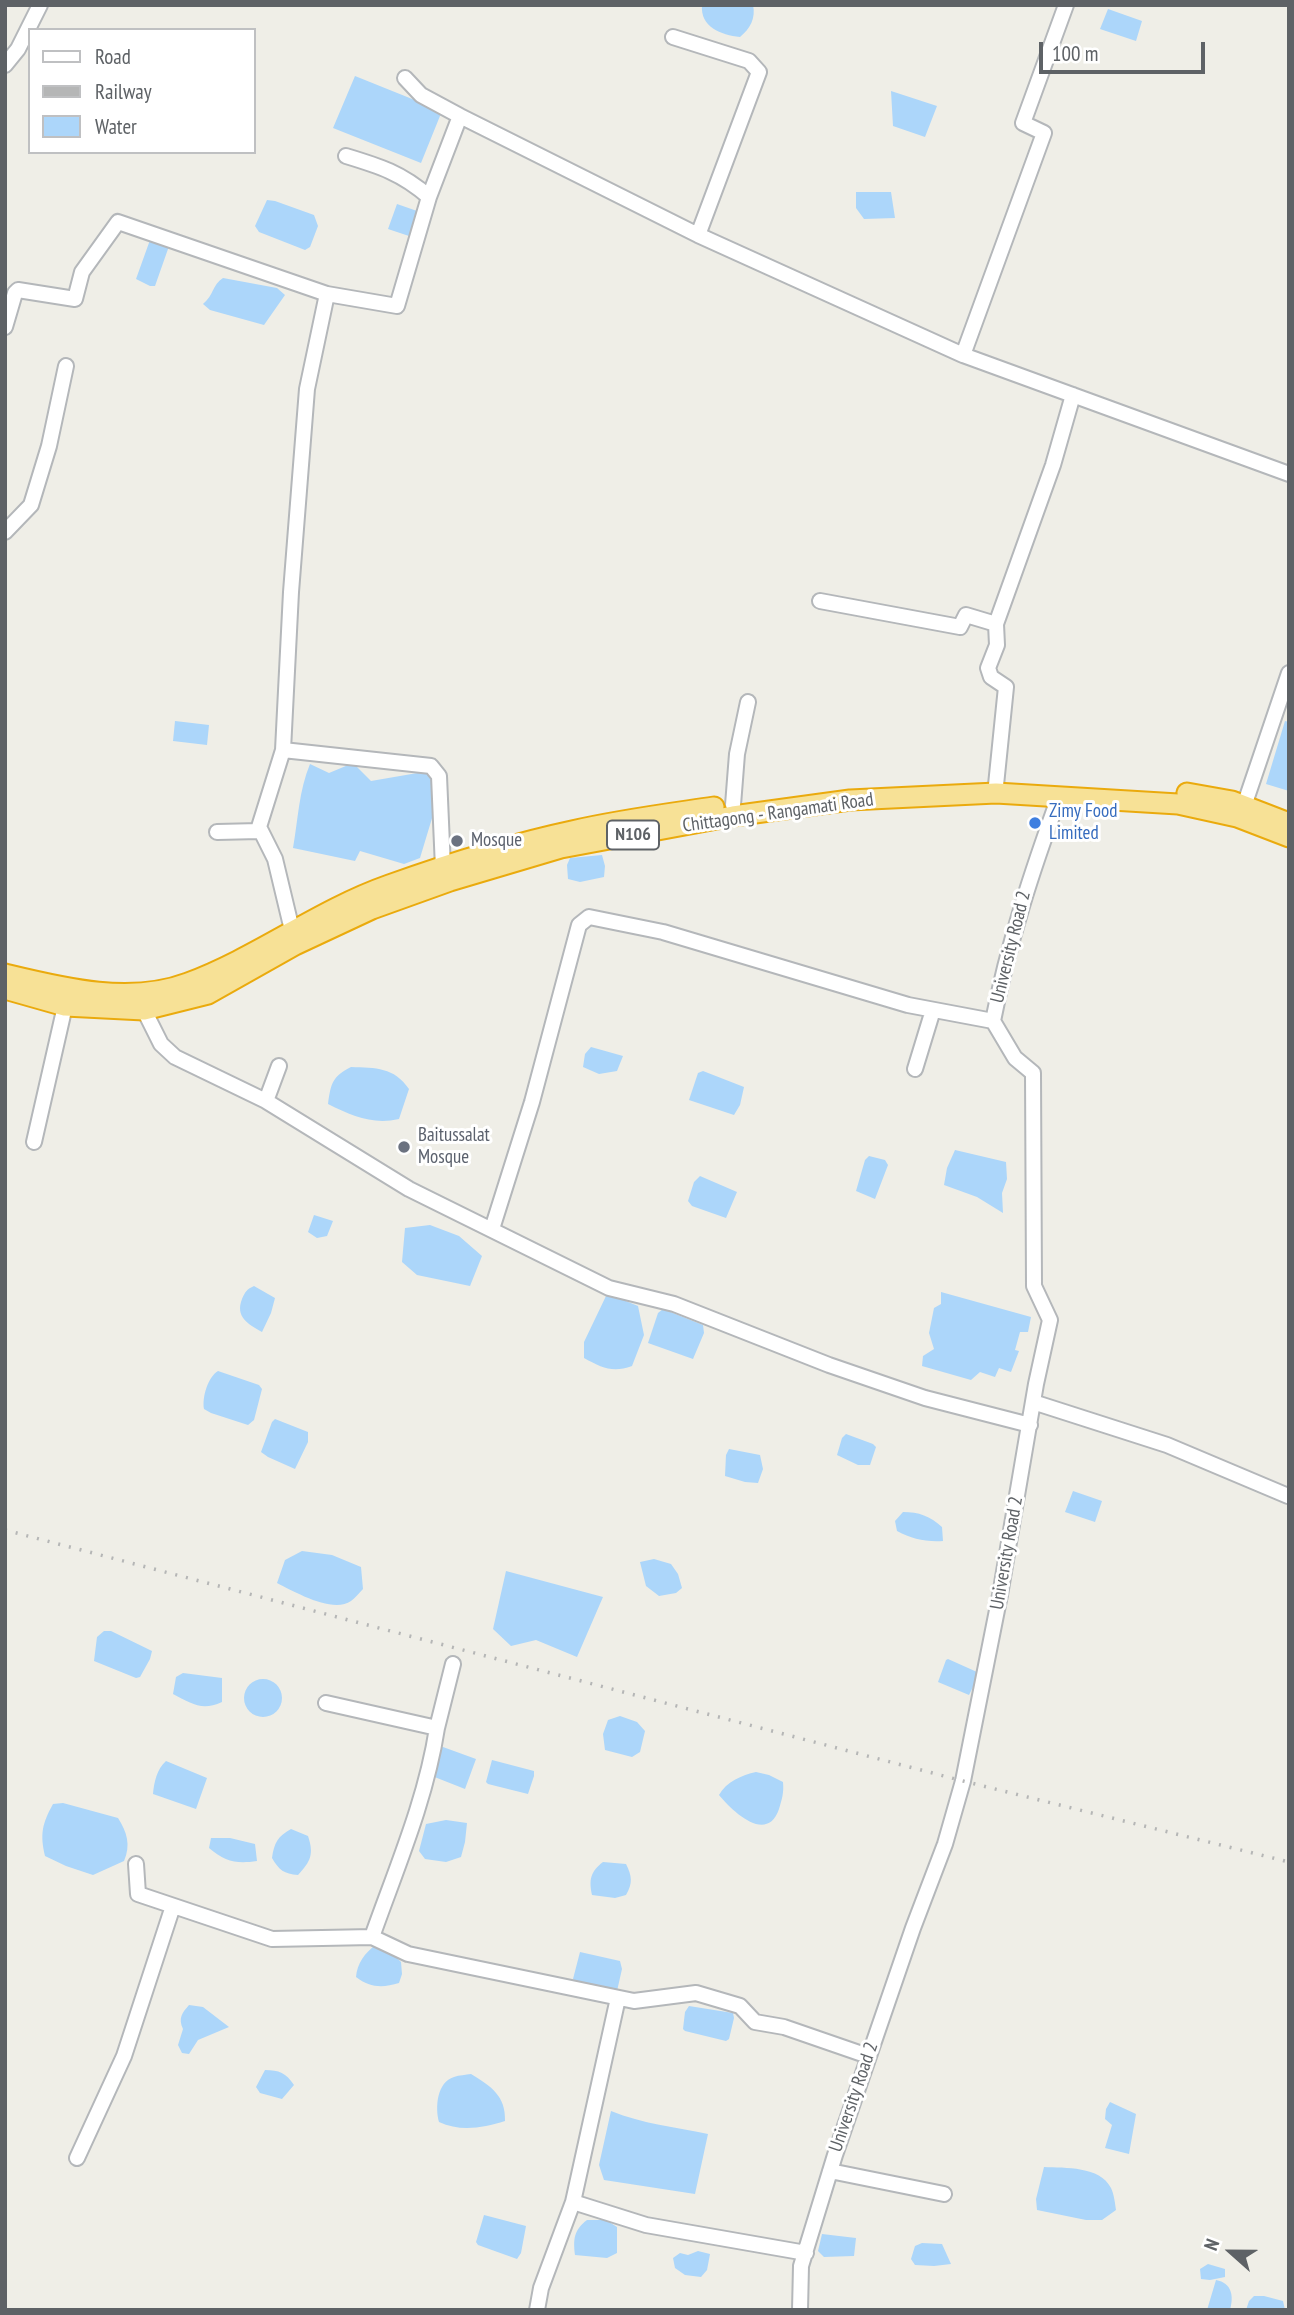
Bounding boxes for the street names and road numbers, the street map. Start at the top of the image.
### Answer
street label: Chittagong - Rangamati Road [681,788,875,838]
road number: N106 [607,820,659,850]
street label: University Road 2 [986,889,1036,1005]
street label: University Road 2 [986,1495,1028,1611]
street label: University Road 2 [825,2039,883,2155]

